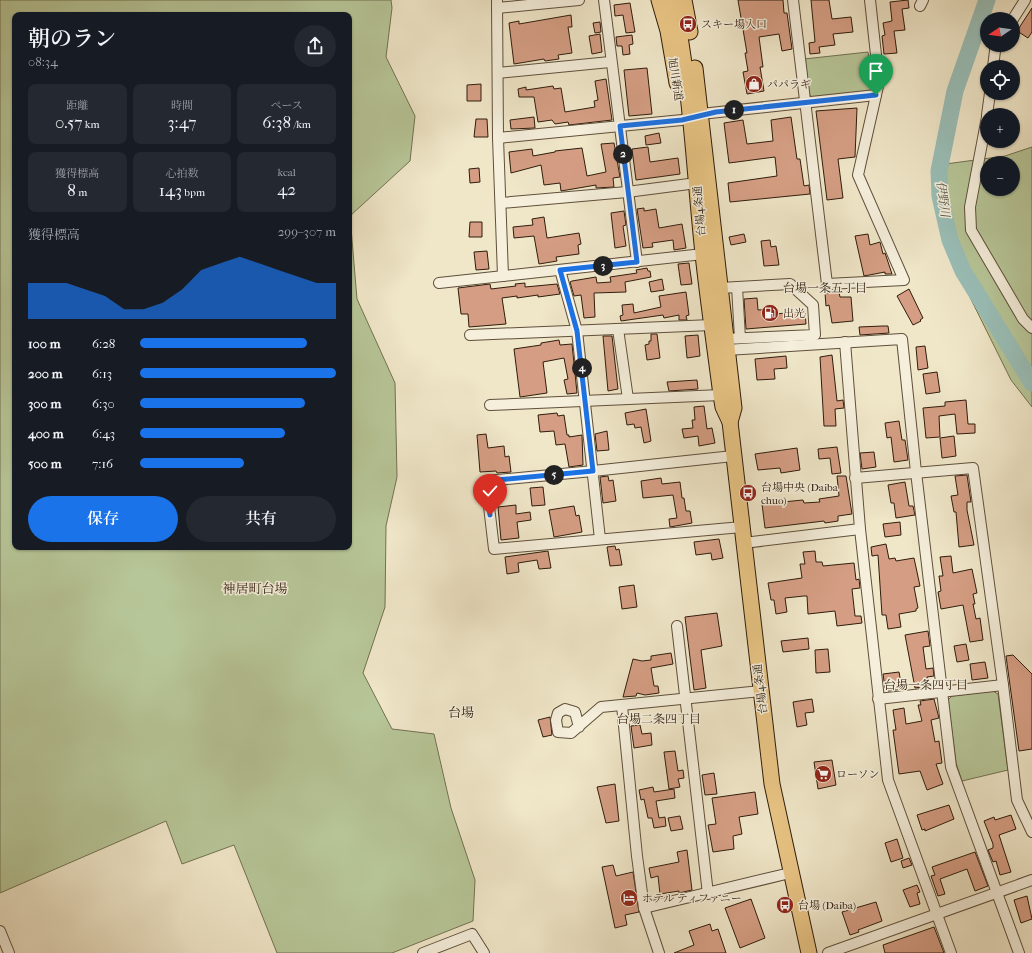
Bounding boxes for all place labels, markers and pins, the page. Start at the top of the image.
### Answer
bus stop icon: スキー場入口 [678,14,698,34]
place label: スキー場入口 [701,18,767,31]
pin [859,54,893,95]
shop icon: パパラギ [744,74,764,94]
place label: パパラギ [767,78,811,91]
pin: 1 [724,100,744,120]
pin: 2 [613,144,633,164]
pin: 3 [593,256,613,276]
fuel station icon: 出光 [760,303,780,323]
place label: 出光 [783,307,805,320]
pin: 4 [572,358,592,378]
pin: 5 [544,465,564,485]
pin [473,474,507,515]
place label: 台場中央 (Daiba chuo) [761,481,839,507]
bus stop icon: 台場中央 (Daiba chuo) [738,483,758,503]
supermarket icon: ローソン [813,764,833,784]
place label: ローソン [836,768,880,781]
hotel icon: ホテル ティファニー [619,888,639,908]
place label: ホテル ティファニー [642,892,742,905]
bus stop icon: 台場 (Daiba) [775,895,795,915]
place label: 台場 (Daiba) [798,899,856,912]

